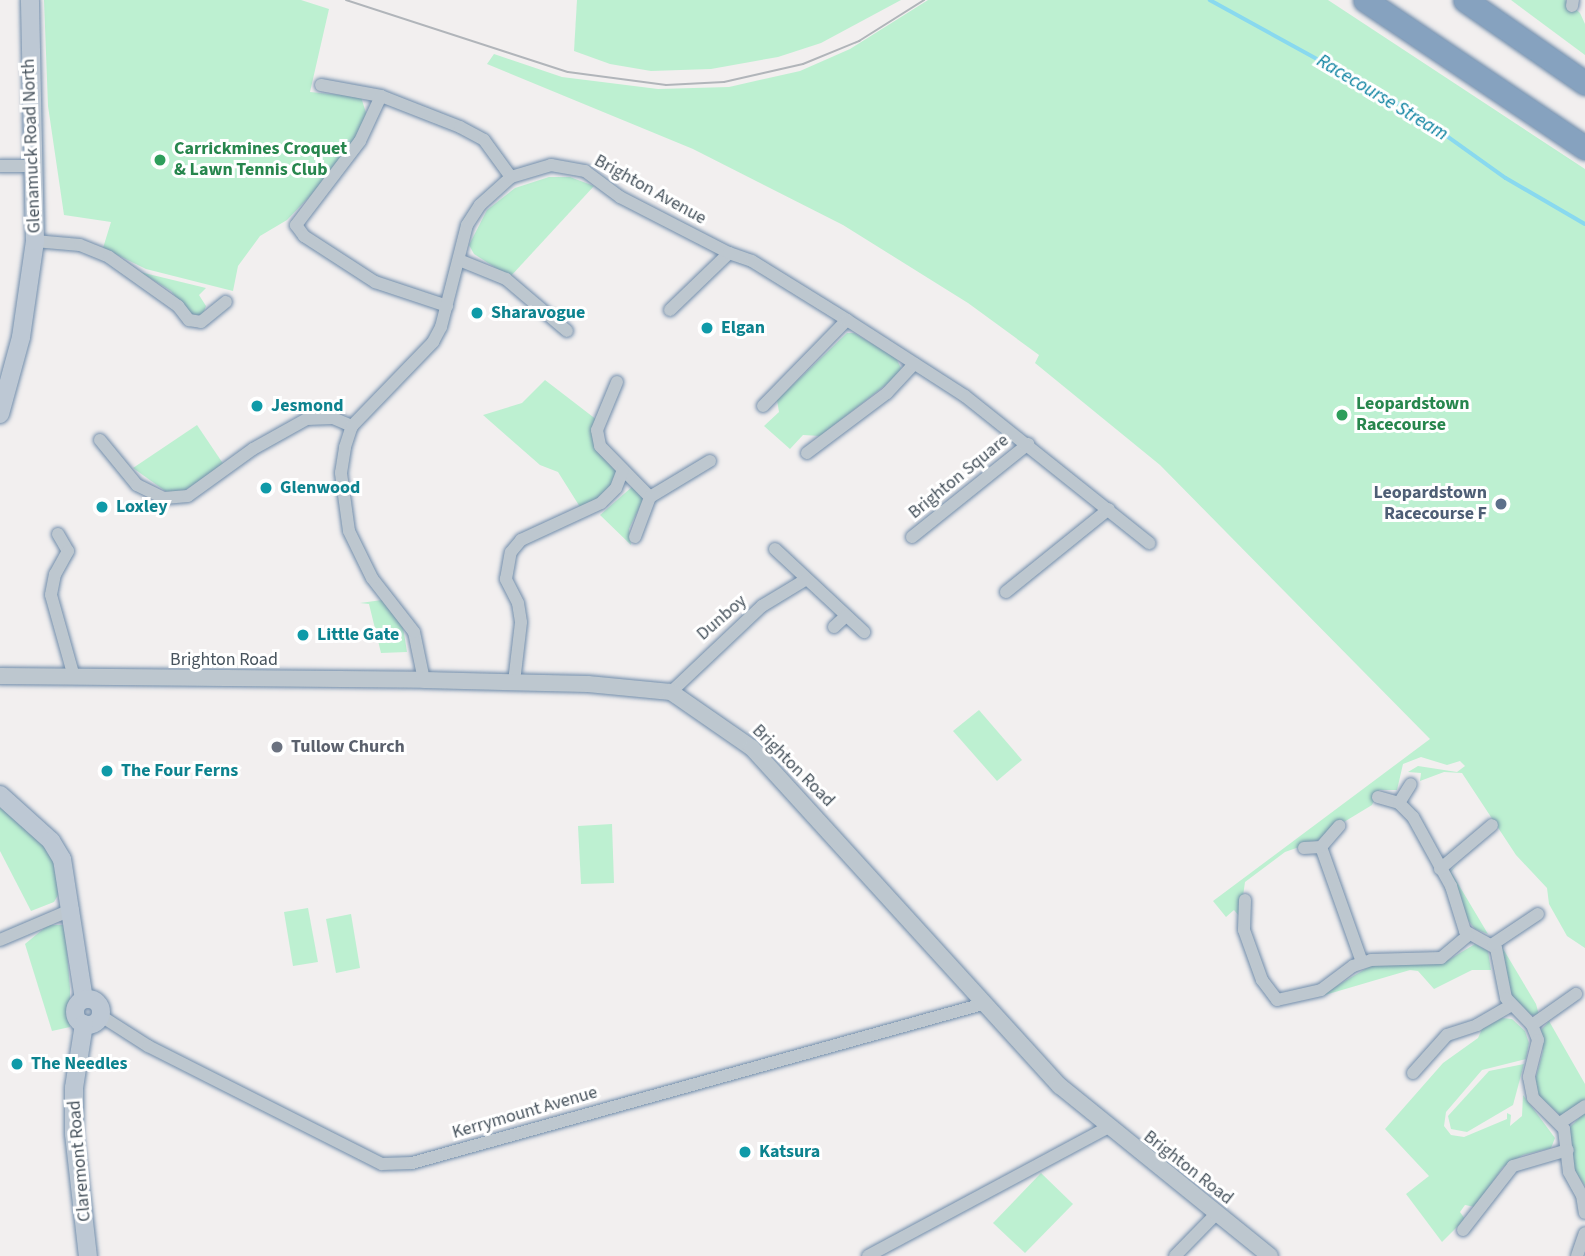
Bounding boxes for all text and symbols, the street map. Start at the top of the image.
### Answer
water label: Racecourse Stream [1312,50,1452,146]
street label: Glenamuck Road North [18,58,46,234]
place label: Carrickmines Croquet & Lawn Tennis Club [174,139,347,182]
street label: Brighton Avenue [590,150,710,230]
marker: Carrickmines Croquet & Lawn Tennis Club [152,152,168,168]
place label: Sharavogue [491,302,585,324]
marker: Sharavogue [469,305,485,321]
place label: Elgan [721,317,765,339]
marker: Elgan [699,320,715,336]
place label: Leopardstown Racecourse [1356,394,1470,436]
place label: Jesmond [271,395,343,417]
marker: Jesmond [249,398,265,414]
marker: Leopardstown Racecourse [1334,407,1350,423]
street label: Brighton Square [905,430,1013,524]
place label: Glenwood [280,477,360,499]
marker: Glenwood [258,480,274,496]
place label: Leopardstown Racecourse F [1373,483,1487,526]
place label: Loxley [116,496,168,518]
marker: Leopardstown Racecourse F [1493,496,1509,512]
marker: Loxley [94,499,110,515]
street label: Dunboy [693,591,751,645]
place label: Little Gate [317,624,399,646]
marker: Little Gate [295,627,311,643]
street label: Brighton Road [170,649,278,671]
street label: Brighton Road [747,720,839,812]
place label: Tullow Church [291,736,405,758]
marker: Tullow Church [269,739,285,755]
place label: The Four Ferns [121,760,238,782]
marker: The Four Ferns [99,763,115,779]
place label: The Needles [31,1053,128,1075]
marker: The Needles [9,1056,25,1072]
street label: Kerrymount Avenue [450,1082,600,1144]
street label: Claremont Road [64,1099,96,1223]
street label: Brighton Road [1139,1126,1237,1210]
place label: Katsura [759,1141,820,1163]
marker: Katsura [737,1144,753,1160]

